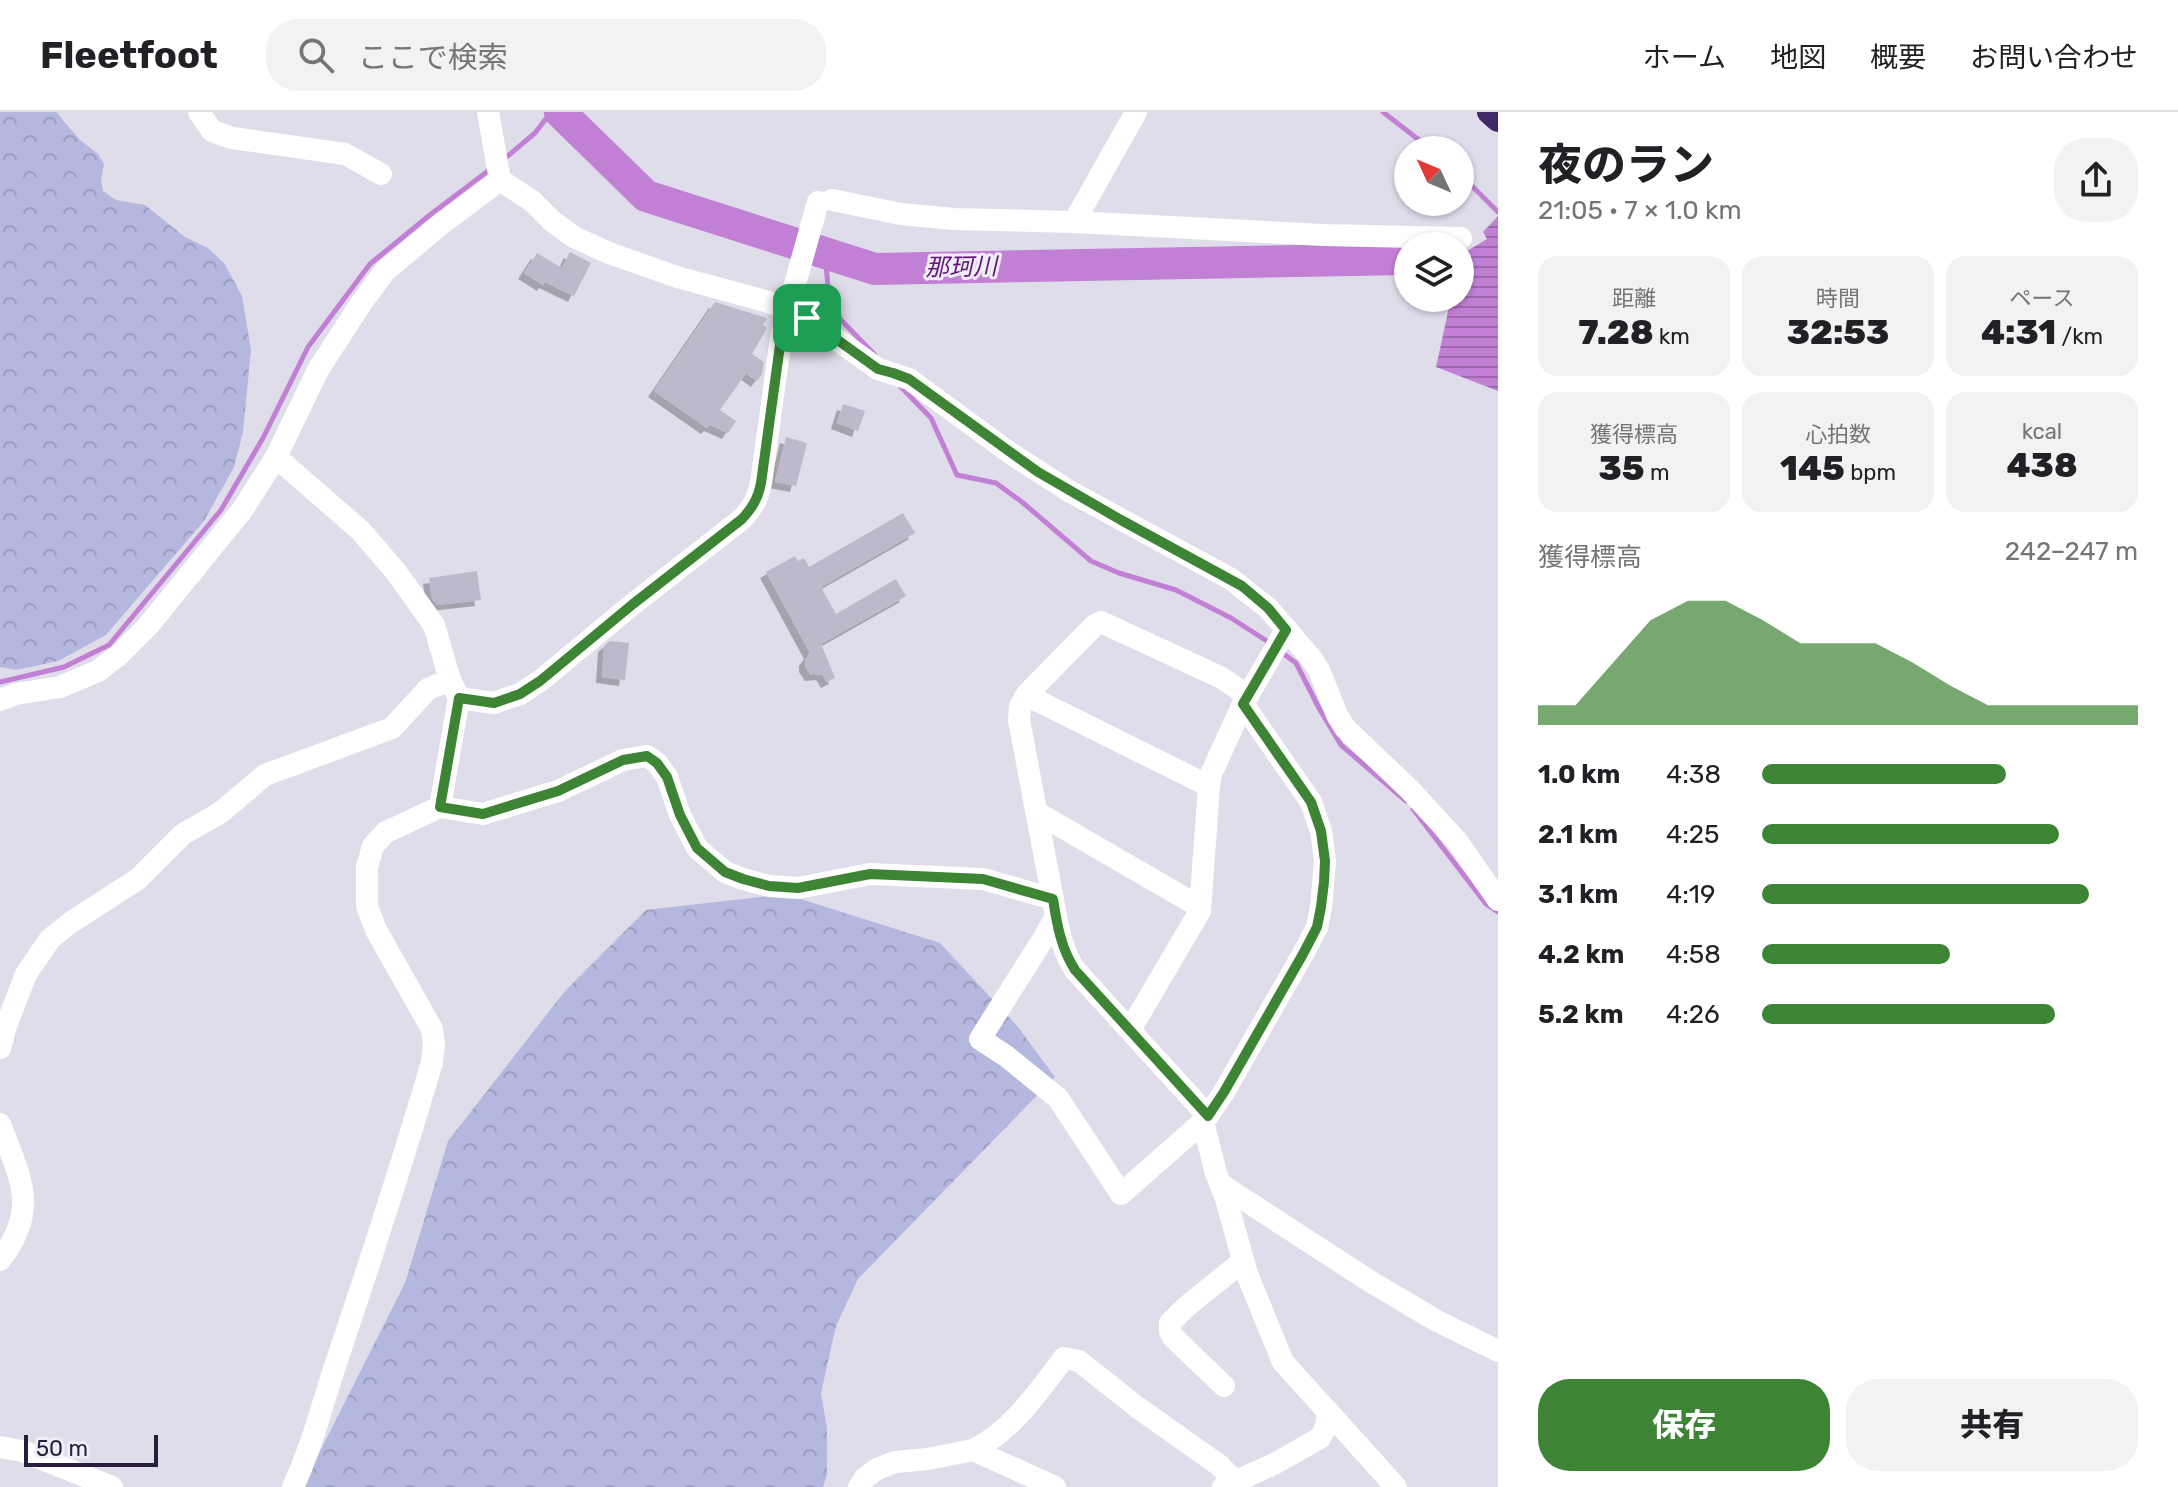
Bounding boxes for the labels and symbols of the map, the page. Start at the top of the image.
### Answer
north arrow [1394,136,1474,216]
water label: 那珂川 [925,252,1000,282]
pin [773,284,841,352]
scale bar [24,1431,158,1467]

